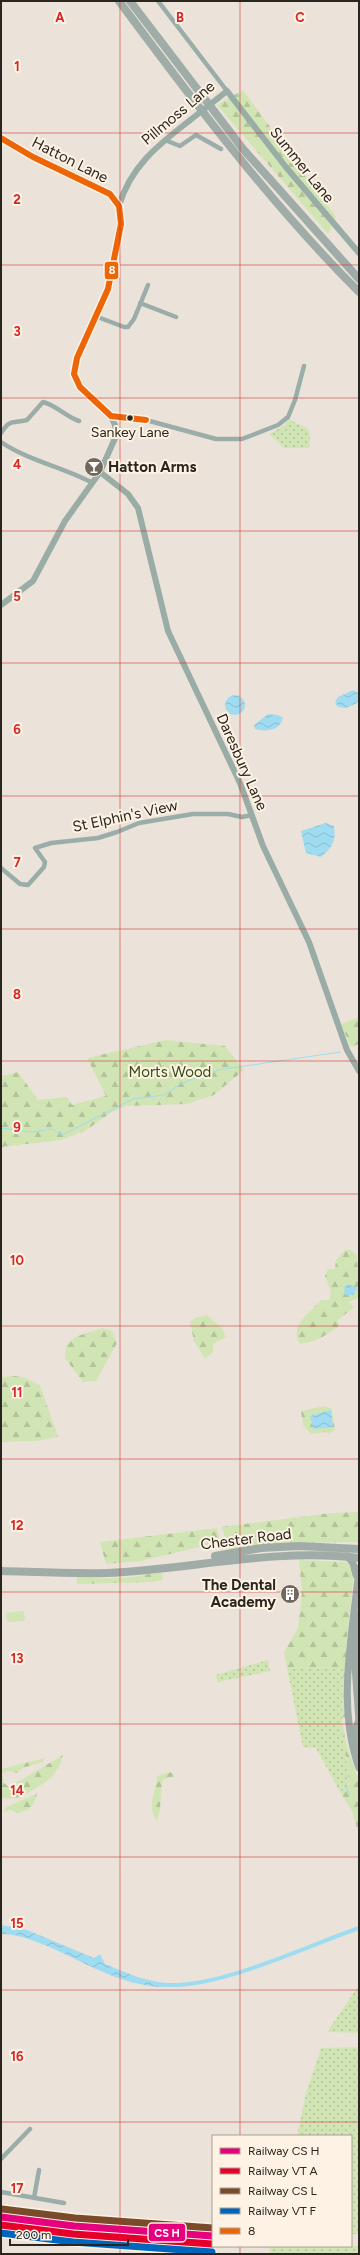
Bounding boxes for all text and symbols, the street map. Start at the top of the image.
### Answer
text: A [55,10,65,25]
text: B [176,10,184,25]
text: C [295,10,305,25]
text: 1 [14,59,20,74]
street label: Pillmoss Lane [138,77,218,149]
street label: Summer Lane [266,124,338,206]
street label: Hatton Lane [29,133,111,187]
text: 2 [13,192,21,207]
line badge: 8 [104,261,119,280]
text: 8 [109,264,116,277]
text: 3 [13,324,21,339]
marker: Sankey Lane [125,413,135,423]
place label: Sankey Lane [91,424,170,441]
bar icon: Hatton Arms [83,456,105,478]
text: 4 [13,457,21,472]
place label: Hatton Arms [108,458,196,476]
text: 5 [13,589,21,604]
street label: Daresbury Lane [213,711,271,813]
text: 6 [13,722,21,737]
street label: St Elphin's View [71,796,180,836]
text: 7 [13,855,21,870]
text: 8 [13,987,21,1002]
park label: Morts Wood [129,1063,211,1081]
text: 9 [13,1120,21,1135]
text: 10 [10,1253,24,1268]
text: 11 [12,1385,22,1400]
text: 12 [10,1518,24,1533]
street label: Chester Road [199,1524,293,1554]
place label: The Dental Academy [202,1576,276,1611]
building icon: The Dental Academy [279,1583,301,1605]
text: 13 [11,1651,23,1666]
text: 14 [10,1783,24,1798]
text: 15 [10,1916,24,1931]
text: 16 [10,2049,24,2064]
legend [212,2135,352,2247]
text: Railway CS H [248,2144,320,2158]
text: Railway VT A [248,2164,318,2178]
text: 17 [11,2181,23,2196]
text: Railway CS L [248,2184,318,2198]
text: Railway VT F [248,2204,317,2218]
scale bar [10,2221,128,2247]
line badge: CS H [148,2223,186,2242]
text: 8 [248,2224,255,2238]
text: CS H [154,2227,180,2240]
text: 200 m [16,2228,51,2242]

